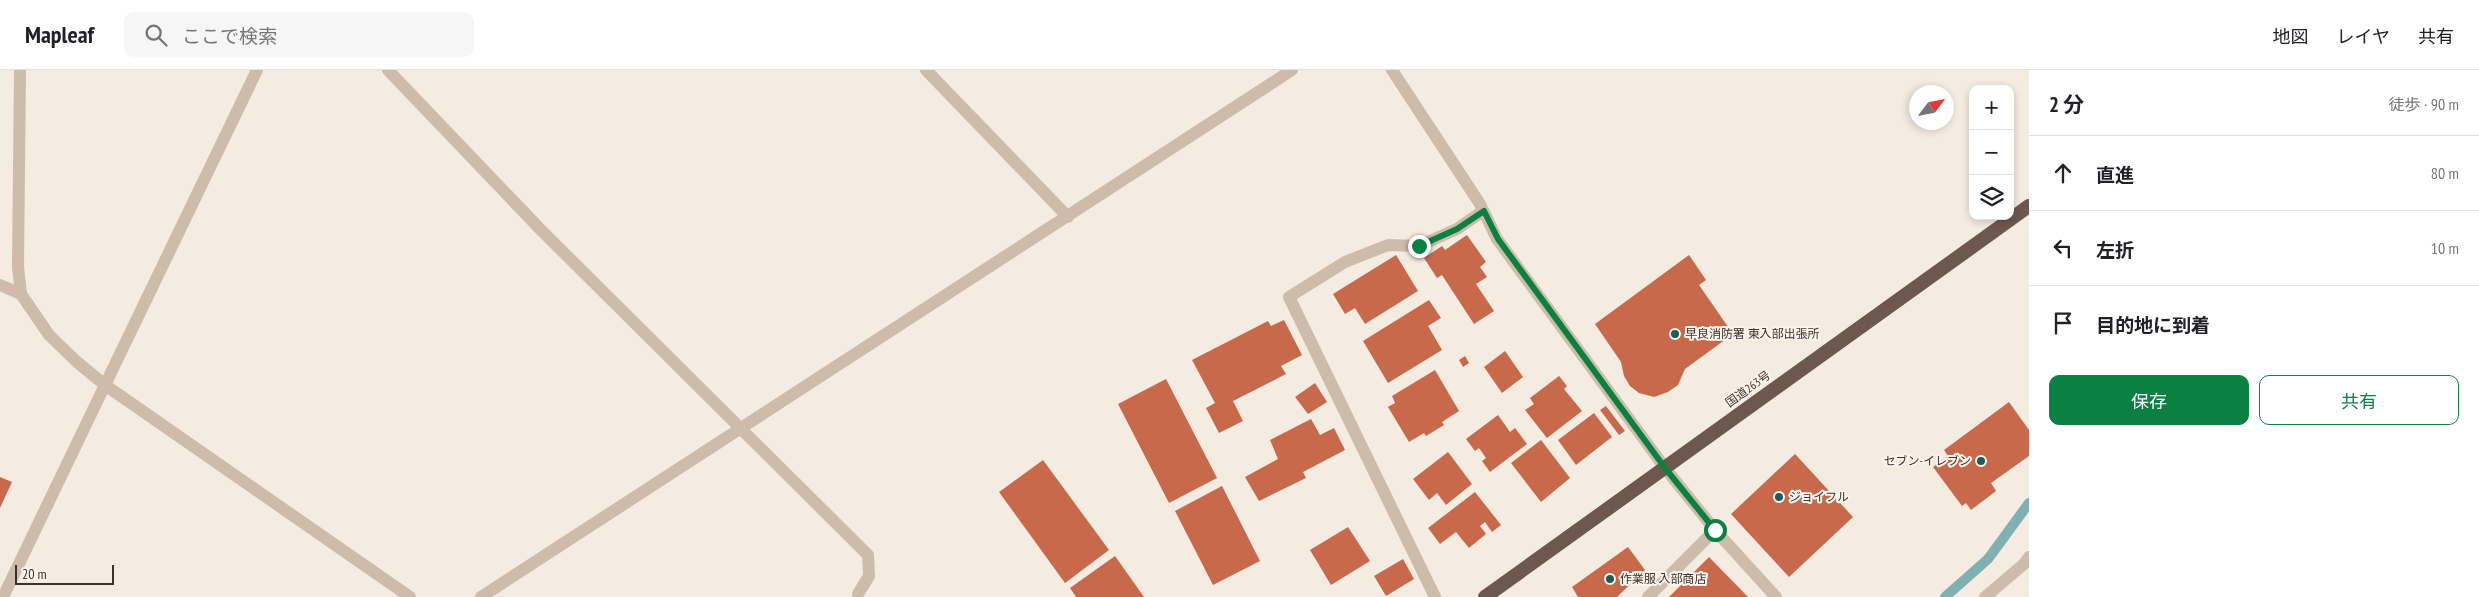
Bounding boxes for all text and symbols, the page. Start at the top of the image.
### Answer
search box [124,12,474,57]
text: Mapleaf [25,19,94,50]
icon: search [142,21,170,49]
text: ここで検索 [182,24,277,48]
text: 地図 [2273,25,2309,48]
text: レイヤ [2337,25,2390,48]
text: 共有 [2418,25,2454,48]
north arrow [1909,85,1954,130]
map controls [1969,85,2014,220]
button: + [1969,85,2014,130]
text: 2 分 [2049,91,2084,118]
text: 徒歩 · 90 m [2389,94,2459,114]
button: − [1969,130,2014,175]
icon: ahead [2049,159,2077,187]
text: 直進 [2096,163,2134,187]
text: 80 m [2431,163,2459,183]
button: layers [1969,175,2014,220]
icon: left [2049,234,2077,262]
route end [1408,235,1431,258]
text: 左折 [2096,238,2134,262]
text: 10 m [2431,238,2459,258]
icon: arrive [2049,309,2077,337]
text: 目的地に到着 [2096,313,2210,337]
place label: 早良消防署 東入部出張所 [1685,326,1820,341]
marker: 早良消防署 東入部出張所 [1669,328,1681,340]
street label: 国道263号 [1722,367,1773,410]
button: 保存 [2049,375,2249,425]
button: 共有 [2259,375,2459,425]
place label: セブン-イレブン [1884,453,1971,468]
marker: セブン-イレブン [1975,455,1987,467]
place label: ジョイフル [1789,489,1849,504]
marker: ジョイフル [1773,491,1785,503]
route start [1704,519,1727,542]
scale bar [15,562,114,585]
text: 20 m [22,565,47,583]
place label: 作業服 入部商店 [1620,571,1707,586]
marker: 作業服 入部商店 [1604,573,1616,585]

